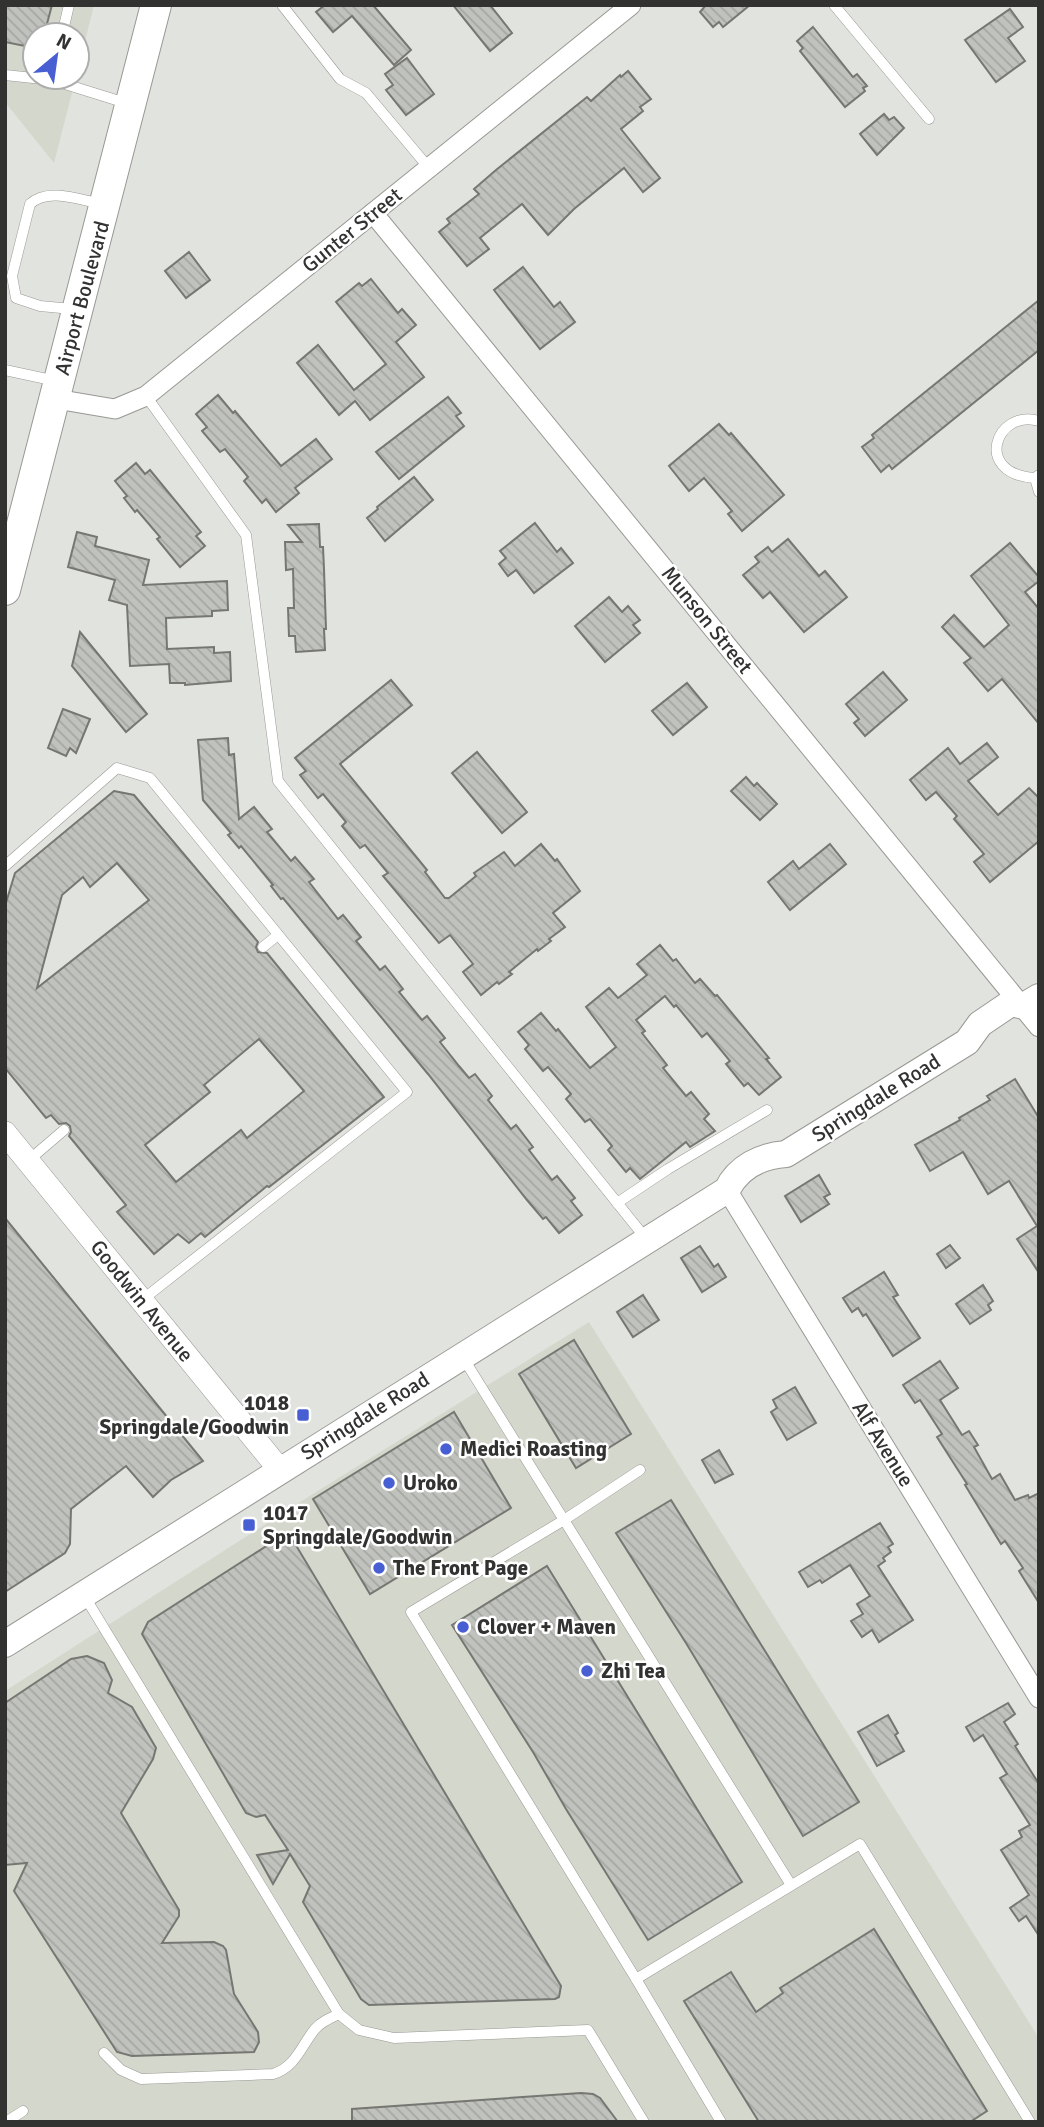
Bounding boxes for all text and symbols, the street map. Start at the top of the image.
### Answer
north arrow [21,21,91,91]
text: N [52,28,75,56]
street label: Gunter Street [297,182,407,278]
street label: Airport Boulevard [49,218,115,378]
street label: Munson Street [656,561,758,679]
street label: Springdale Road [807,1048,945,1148]
street label: Goodwin Avenue [85,1235,199,1367]
street label: Springdale Road [296,1366,434,1466]
place label: 1018 Springdale/Goodwin [99,1390,289,1440]
street label: Alf Avenue [847,1396,919,1492]
marker: 1018 Springdale/Goodwin [295,1407,311,1423]
place label: Medici Roasting [460,1436,607,1462]
marker: Medici Roasting [438,1441,454,1457]
place label: Uroko [403,1470,458,1496]
marker: Uroko [381,1475,397,1491]
place label: 1017 Springdale/Goodwin [263,1500,453,1550]
marker: 1017 Springdale/Goodwin [241,1517,257,1533]
place label: The Front Page [393,1555,528,1581]
marker: The Front Page [371,1560,387,1576]
place label: Clover + Maven [477,1614,616,1640]
marker: Clover + Maven [455,1619,471,1635]
place label: Zhi Tea [601,1658,666,1684]
marker: Zhi Tea [579,1663,595,1679]

